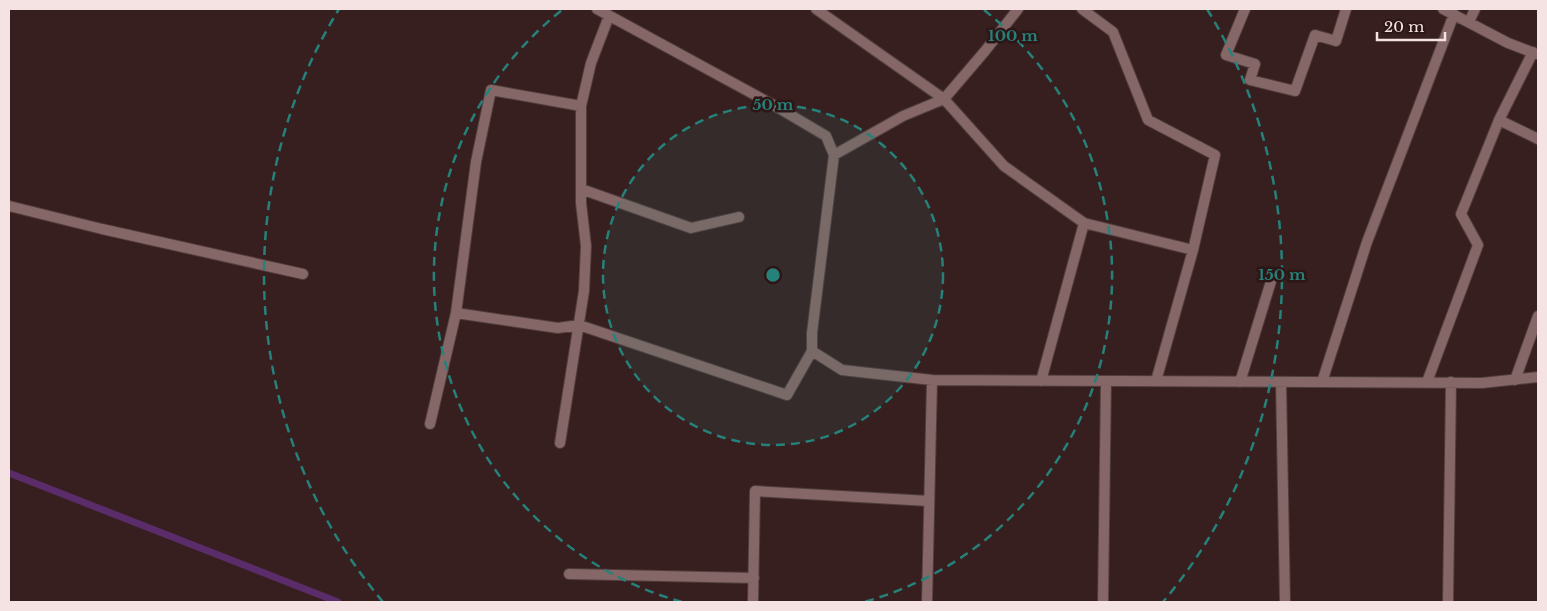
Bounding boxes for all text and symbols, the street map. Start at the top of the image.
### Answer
scale bar [1377,10,1444,42]
text: 20 m [1384,17,1424,36]
text: 100 m [988,26,1038,45]
text: 50 m [753,95,794,114]
text: 150 m [1258,265,1306,284]
centre of rings [764,266,782,284]

